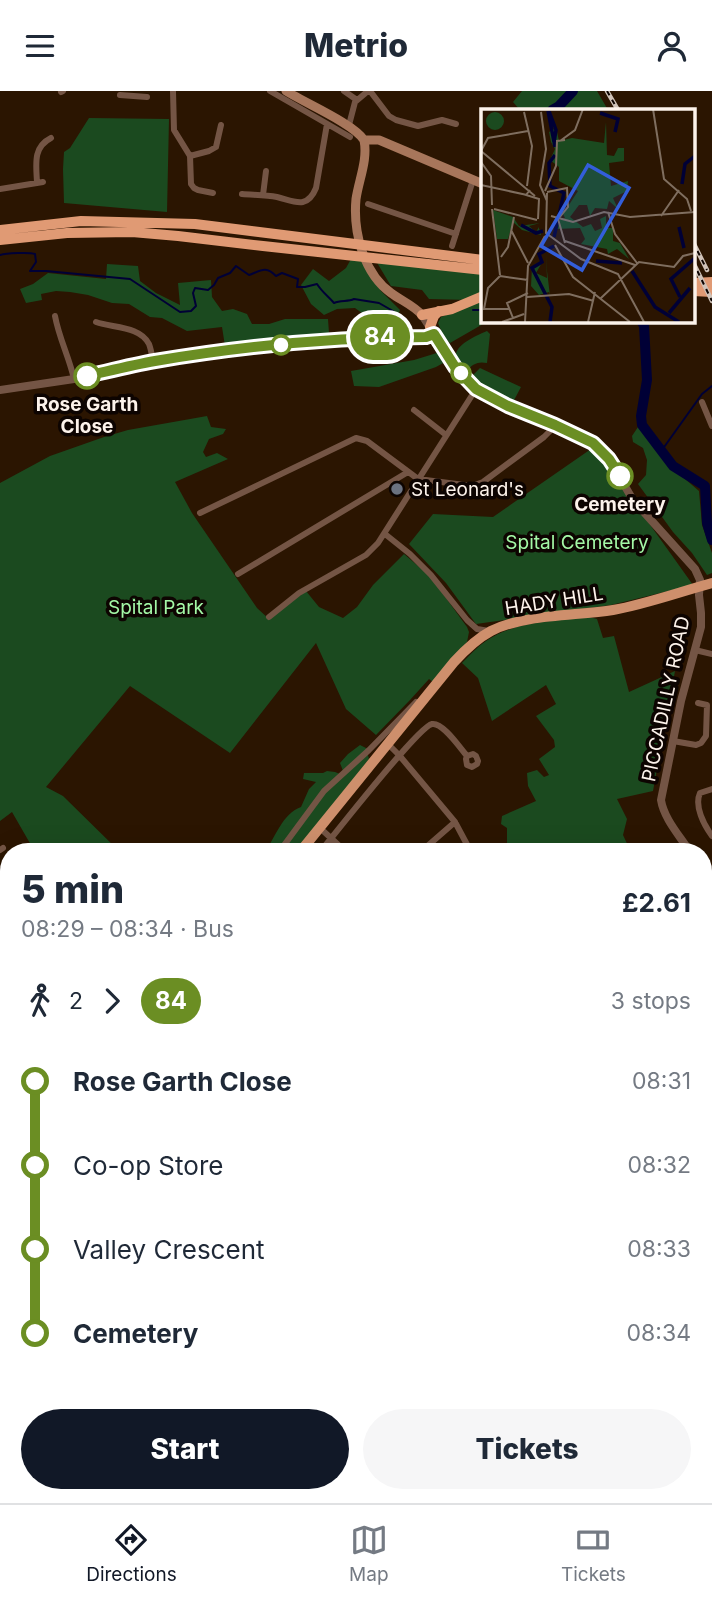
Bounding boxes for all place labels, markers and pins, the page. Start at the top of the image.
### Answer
unlabelled marker [271,335,291,355]
marker: Rose Garth Close [74,363,100,389]
unlabelled marker [451,363,471,383]
place label: Rose Garth Close [36,393,138,438]
marker: Cemetery [607,463,633,489]
place label: St Leonard's [411,478,524,501]
marker: St Leonard's [389,481,405,497]
place label: Cemetery [574,493,666,516]

